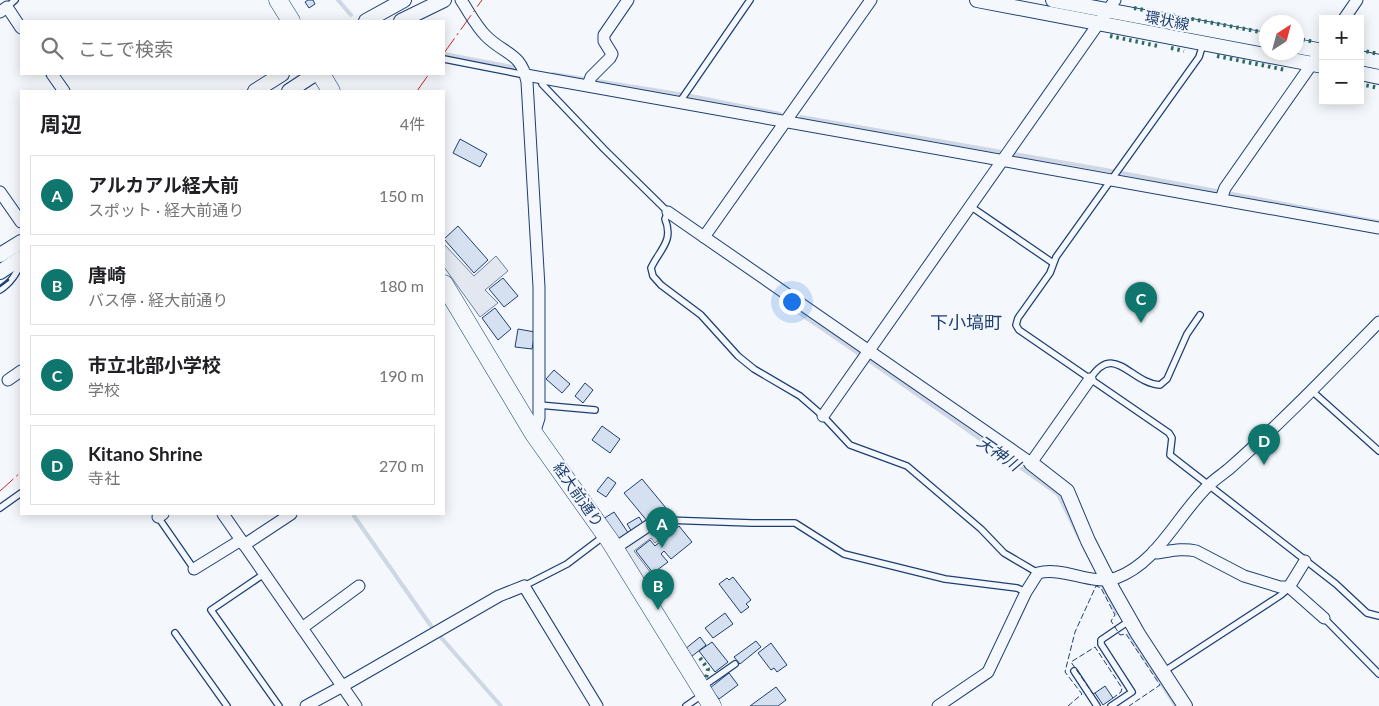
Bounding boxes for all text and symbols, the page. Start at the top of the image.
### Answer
street label: 環状線 [1143,7,1191,33]
north arrow [1259,15,1304,60]
map controls [1319,15,1364,105]
button: + [1319,15,1364,60]
search box [20,20,445,75]
icon: search [38,34,66,62]
text: ここで検索 [78,37,173,60]
button: − [1319,60,1364,105]
text: 周辺 [40,111,82,136]
text: 4件 [400,114,425,133]
text: アルカアル経大前 [88,173,239,196]
text: A [51,186,63,205]
text: 150 m [379,186,424,205]
text: スポット · 経大前通り [88,200,244,219]
text: 唐崎 [88,263,126,286]
text: B [52,276,62,295]
text: 180 m [379,276,424,295]
pin: C [1125,282,1157,323]
your location [779,289,805,315]
text: バス停 · 経大前通り [88,290,228,309]
district label: 下小塙町 [930,311,1002,333]
text: 市立北部小学校 [88,353,221,376]
text: C [52,366,62,385]
text: 190 m [379,366,424,385]
text: 学校 [88,380,120,399]
pin: D [1248,424,1280,465]
water label: 天神川 [974,431,1026,475]
text: Kitano Shrine [88,442,203,465]
text: D [51,456,63,475]
text: 270 m [379,456,424,475]
street label: 経大前通り [550,459,608,530]
text: 寺社 [88,468,120,487]
pin: A [646,507,678,548]
pin: B [642,569,674,610]

